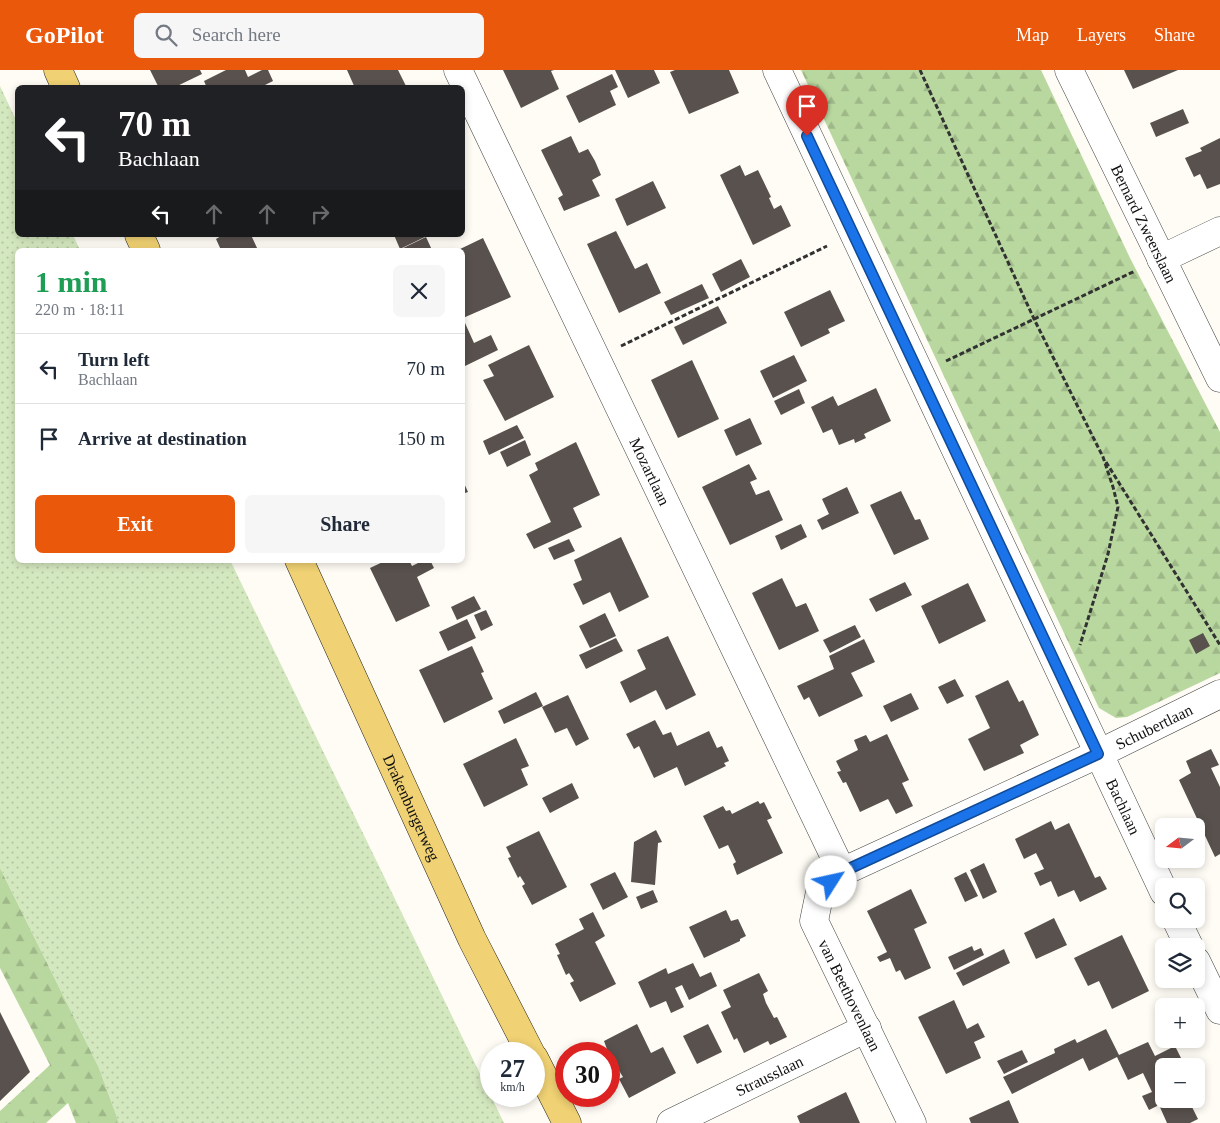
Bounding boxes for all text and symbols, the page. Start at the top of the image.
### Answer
search box [134,13,484,58]
icon: search [152,21,180,49]
text: GoPilot [25,22,104,48]
text: Search here [192,24,281,45]
text: Map [1016,25,1049,45]
text: Layers [1077,25,1126,45]
text: Share [1154,25,1195,45]
pin [786,85,828,136]
icon: arrive [793,92,821,120]
icon: left [35,105,100,170]
text: 70 m [118,105,191,144]
text: Bachlaan [118,146,200,171]
street label: Bernard Zweerslaan [1108,162,1180,286]
icon: left [147,200,175,228]
icon: ahead [200,200,228,228]
icon: ahead [253,200,281,228]
icon: right [306,200,334,228]
text: 1 min [35,265,108,298]
button: close [393,265,445,317]
text: 220 m · 18:11 [35,301,125,318]
text: Turn left [78,349,150,370]
icon: left [35,355,63,383]
text: 70 m [406,358,445,379]
text: Bachlaan [78,371,138,388]
icon: arrive [35,425,63,453]
text: Arrive at destination [78,428,247,449]
text: 150 m [397,428,445,449]
street label: Mozartlaan [626,435,673,508]
button: Exit [35,495,235,553]
button: Share [245,495,445,553]
street label: Schubertlaan [1113,701,1195,753]
street label: Drakenburgerweg [380,752,443,864]
street label: Bachlaan [1103,776,1144,837]
north arrow [1155,818,1205,868]
map controls [1155,818,1205,1108]
position arrow [804,855,856,907]
button: search [1155,878,1205,928]
street label: van Beethovenlaan [815,937,884,1054]
button: layers [1155,938,1205,988]
button: + [1155,998,1205,1048]
speed limit sign: 30 [555,1042,620,1107]
street label: Strausslaan [733,1052,806,1099]
text: 27 [500,1055,525,1082]
button: − [1155,1058,1205,1108]
text: km/h [500,1080,525,1094]

